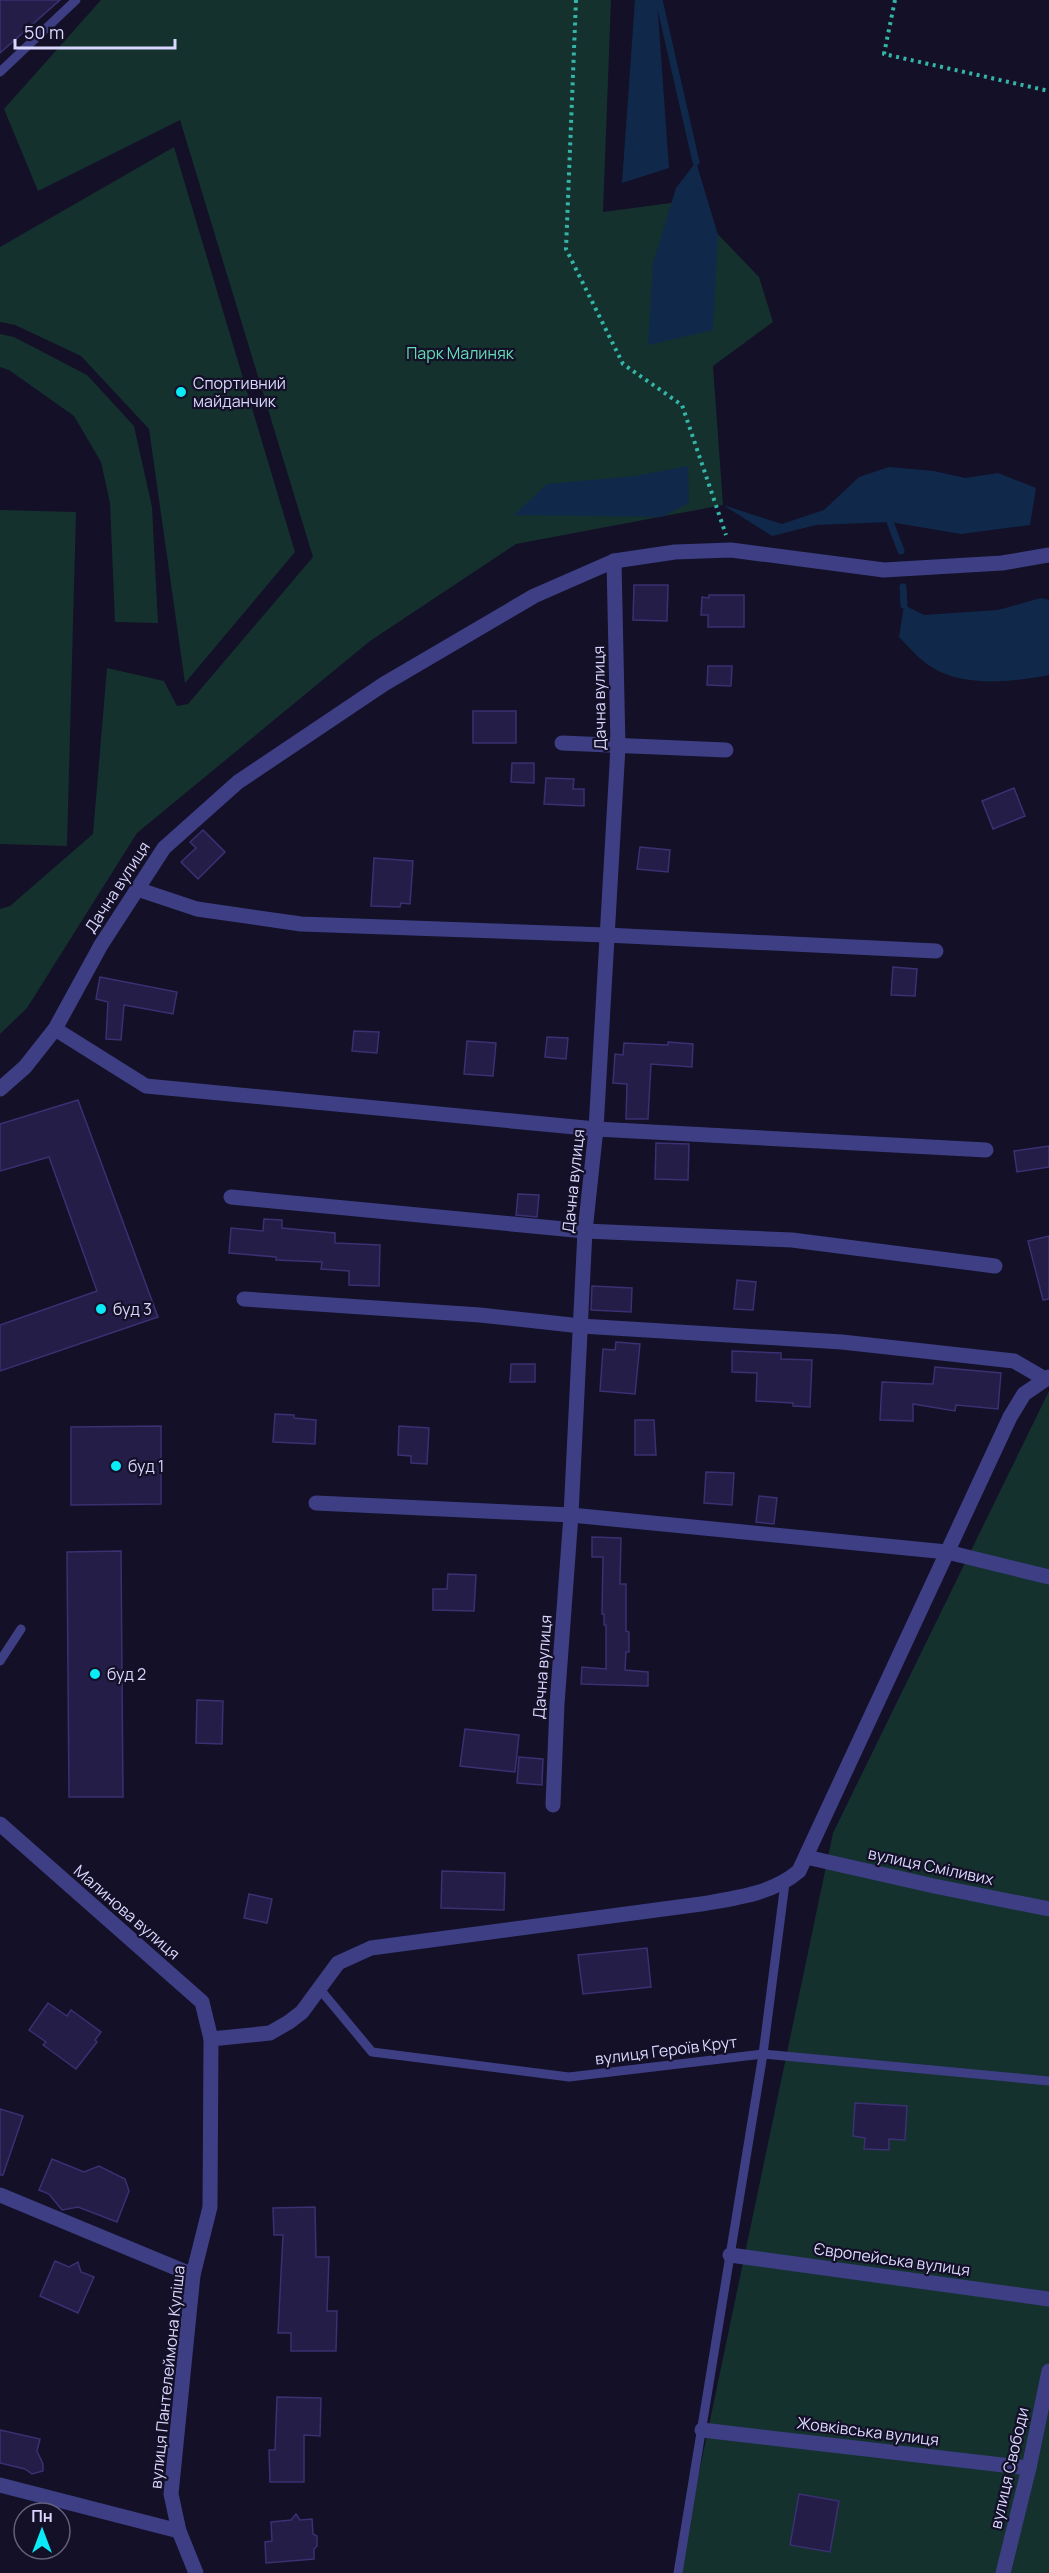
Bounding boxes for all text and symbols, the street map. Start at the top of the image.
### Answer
scale bar [15,12,176,50]
text: 50 m [24,20,64,44]
park label: Парк Малиняк [406,342,515,364]
place label: Спортивний майданчик [193,372,286,412]
marker: Спортивний майданчик [174,385,188,399]
street label: Дачна вулиця [587,645,611,751]
street label: Дачна вулиця [79,837,155,937]
street label: Дачна вулиця [557,1128,589,1234]
place label: буд 3 [113,1298,152,1320]
marker: буд 3 [94,1302,108,1316]
place label: буд 1 [128,1455,164,1477]
marker: буд 1 [109,1459,123,1473]
street label: Дачна вулиця [527,1614,557,1720]
place label: буд 2 [107,1663,146,1685]
marker: буд 2 [88,1667,102,1681]
street label: вулиця Сміливих [866,1842,996,1890]
street label: Малинова вулиця [69,1860,185,1964]
street label: вулиця Героїв Крут [594,2030,738,2070]
street label: Європейська вулиця [812,2237,972,2281]
street label: вулиця Пантелеймона Куліша [144,2264,190,2490]
street label: вулиця Свободи [984,2405,1034,2531]
street label: Жовківська вулиця [796,2411,940,2451]
north arrow [12,2501,72,2561]
text: Пн [31,2505,53,2527]

